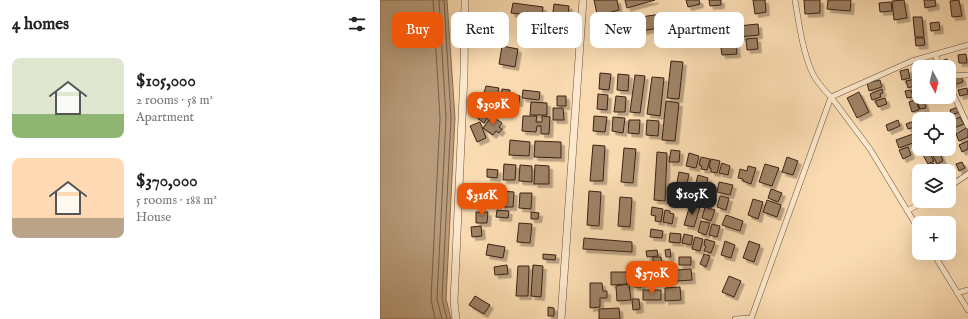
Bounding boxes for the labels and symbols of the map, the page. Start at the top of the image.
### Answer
north arrow [912,60,956,104]
pin: $309K [465,92,521,126]
pin: $105K [664,182,720,216]
pin: $316K [454,183,510,217]
pin: $370K [624,261,680,295]

